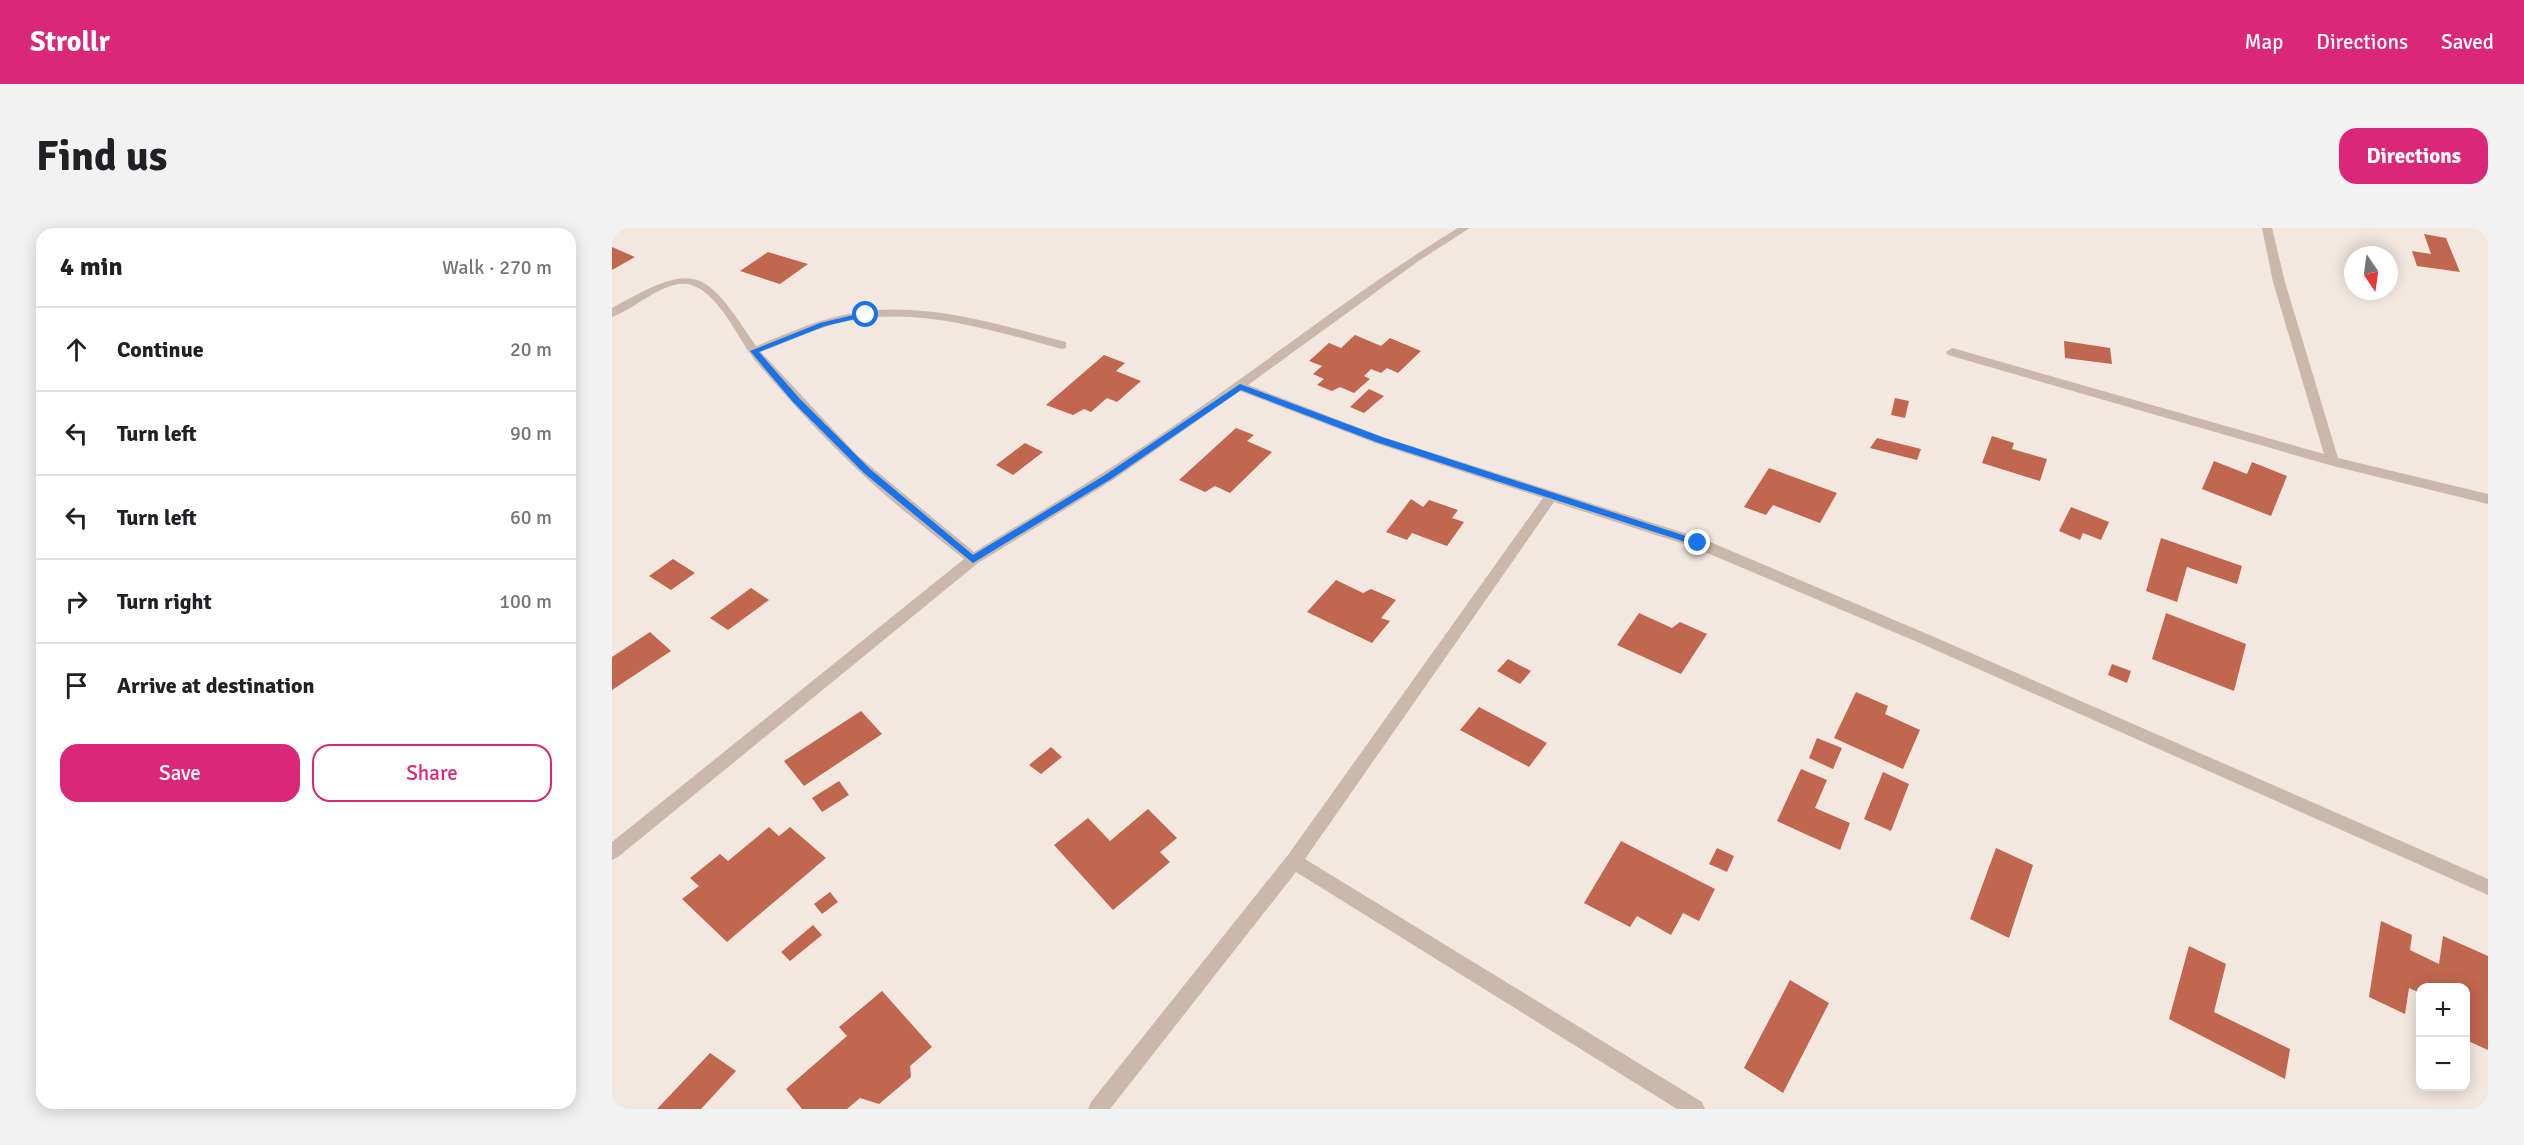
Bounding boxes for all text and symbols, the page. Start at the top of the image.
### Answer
text: Strollr [30,25,110,59]
text: Map [2245,29,2283,55]
text: Directions [2316,29,2408,55]
text: Saved [2441,29,2494,55]
button: Directions [2339,128,2488,184]
text: Find us [36,131,167,182]
north arrow [2344,246,2398,300]
text: 4 min [60,251,123,283]
text: Walk · 270 m [442,255,552,280]
route start [852,301,878,327]
icon: ahead [60,333,93,366]
text: Continue [117,336,204,363]
text: 20 m [510,337,552,362]
icon: left [60,417,93,450]
text: Turn left [117,420,197,447]
text: 90 m [510,421,552,446]
icon: left [60,501,93,534]
text: Turn left [117,504,197,531]
text: 60 m [510,505,552,530]
route end [1684,529,1710,555]
icon: right [60,585,93,618]
text: Turn right [117,588,212,615]
text: 100 m [499,589,552,614]
icon: arrive [60,669,93,702]
text: Arrive at destination [117,672,314,699]
button: Save [60,744,300,802]
button: Share [312,744,552,802]
map controls [2416,983,2470,1091]
button: + [2416,983,2470,1037]
button: − [2416,1037,2470,1091]

